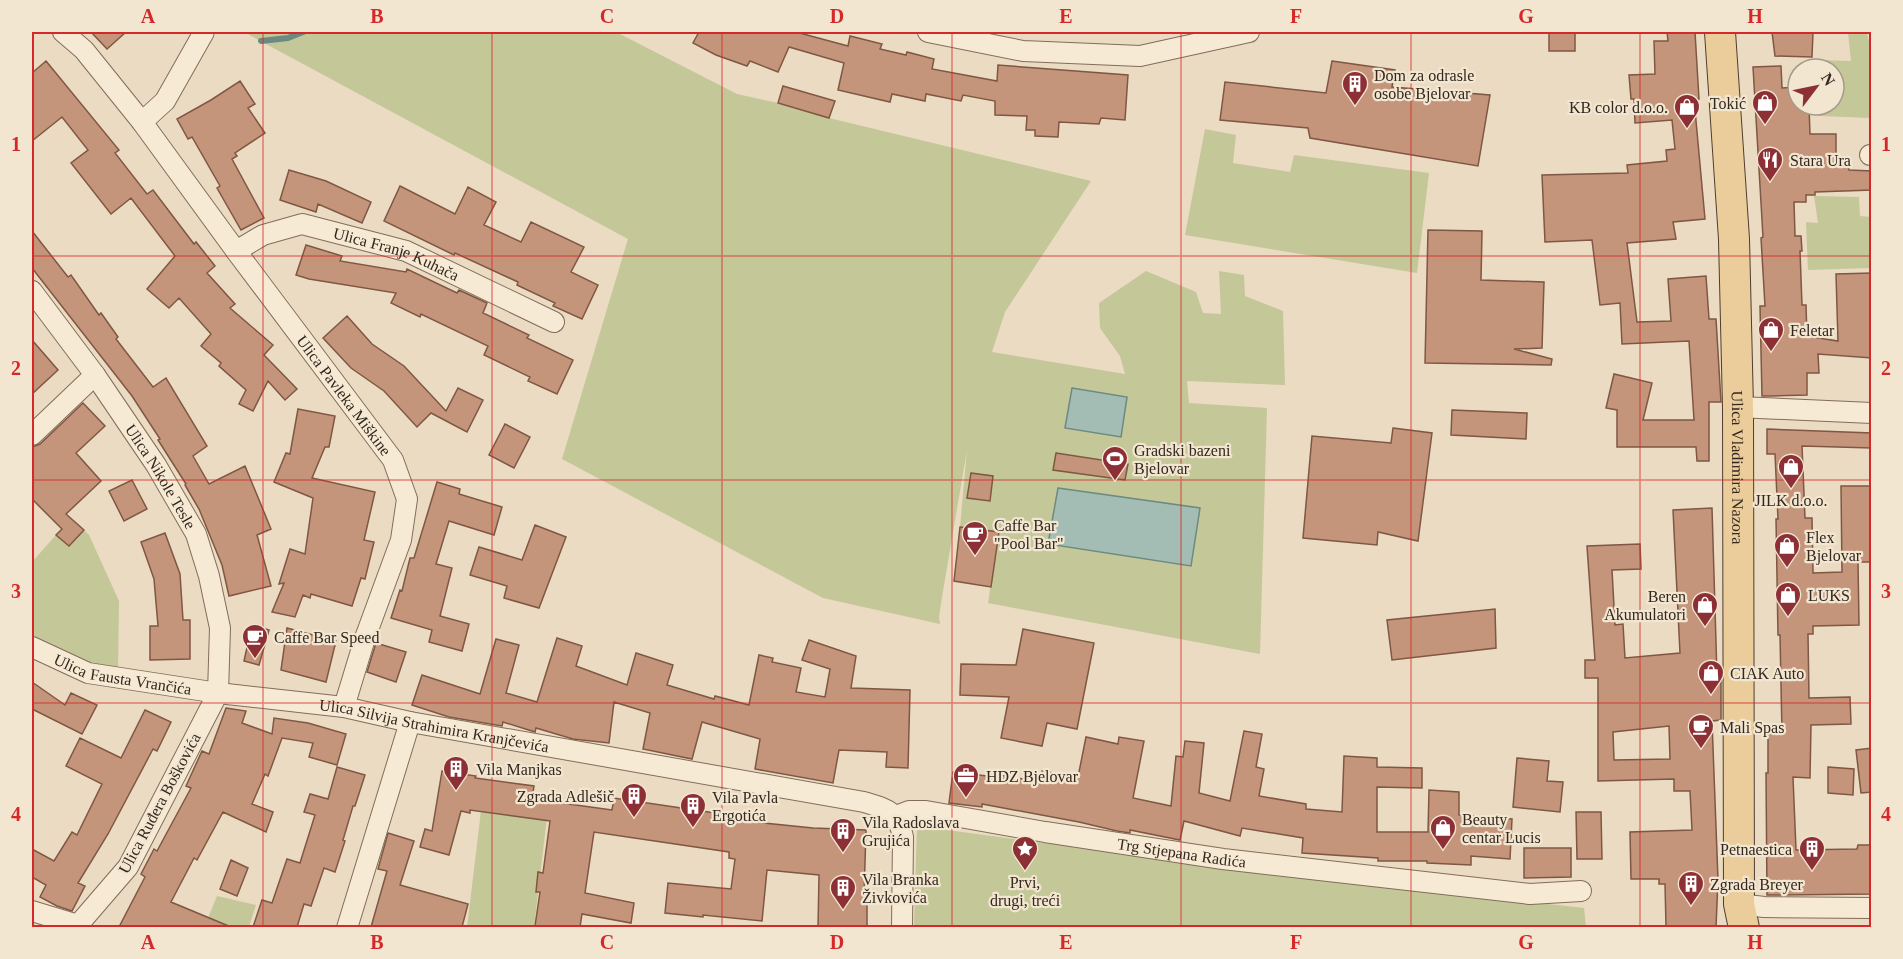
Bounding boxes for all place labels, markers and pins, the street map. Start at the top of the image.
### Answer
place label: Dom za odrasle osobe Bjelovar [1374,67,1474,103]
building icon: Dom za odrasle osobe Bjelovar [1340,69,1370,107]
shop icon: Tokić [1750,88,1780,126]
shop icon: KB color d.o.o. [1672,92,1702,130]
place label: Tokić [1710,95,1746,112]
place label: KB color d.o.o. [1569,99,1668,116]
restaurant icon: Stara Ura [1755,145,1785,183]
place label: Stara Ura [1790,152,1851,169]
shop icon: Feletar [1756,315,1786,353]
place label: Feletar [1790,322,1835,339]
place label: Gradski bazeni Bjelovar [1134,442,1231,478]
sports icon: Gradski bazeni Bjelovar [1100,444,1130,482]
shop icon: JILK d.o.o. [1776,452,1806,490]
place label: JILK d.o.o. [1755,492,1827,509]
place label: Caffe Bar "Pool Bar" [994,517,1064,552]
cafe icon: Caffe Bar "Pool Bar" [960,519,990,557]
place label: Flex Bjelovar [1806,529,1862,565]
shop icon: Flex Bjelovar [1772,531,1802,569]
shop icon: LUKS [1773,580,1803,618]
place label: LUKS [1808,587,1850,604]
place label: Beren Akumulatori [1604,588,1687,623]
shop icon: Beren Akumulatori [1690,590,1720,628]
cafe icon: Caffe Bar Speed [240,622,270,660]
place label: Caffe Bar Speed [274,629,379,647]
shop icon: CIAK Auto [1696,658,1726,696]
place label: CIAK Auto [1730,665,1804,682]
cafe icon: Mali Spas [1686,712,1716,750]
place label: Mali Spas [1720,719,1784,737]
building icon: Vila Manjkas [441,754,471,792]
place label: Vila Manjkas [476,761,562,779]
office icon: HDZ Bjelovar [951,761,981,799]
place label: HDZ Bjelovar [986,768,1079,786]
building icon: Zgrada Adlešič [619,781,649,819]
place label: Zgrada Adlešič [517,788,614,806]
place label: Vila Pavla Ergotića [712,789,778,825]
building icon: Vila Pavla Ergotića [678,791,708,829]
place label: Beauty centar Lucis [1462,811,1541,846]
shop icon: Beauty centar Lucis [1428,813,1458,851]
place label: Vila Radoslava Grujića [862,814,959,850]
building icon: Vila Radoslava Grujića [828,816,858,854]
place icon: Prvi, drugi, treći [1010,834,1040,872]
building icon: Petnaestica [1797,834,1827,872]
place label: Petnaestica [1720,841,1792,858]
building icon: Zgrada Breyer [1676,869,1706,907]
place label: Vila Branka Živkovića [862,871,939,906]
building icon: Vila Branka Živkovića [828,873,858,911]
place label: Prvi, drugi, treći [990,874,1061,910]
place label: Zgrada Breyer [1710,876,1804,894]

